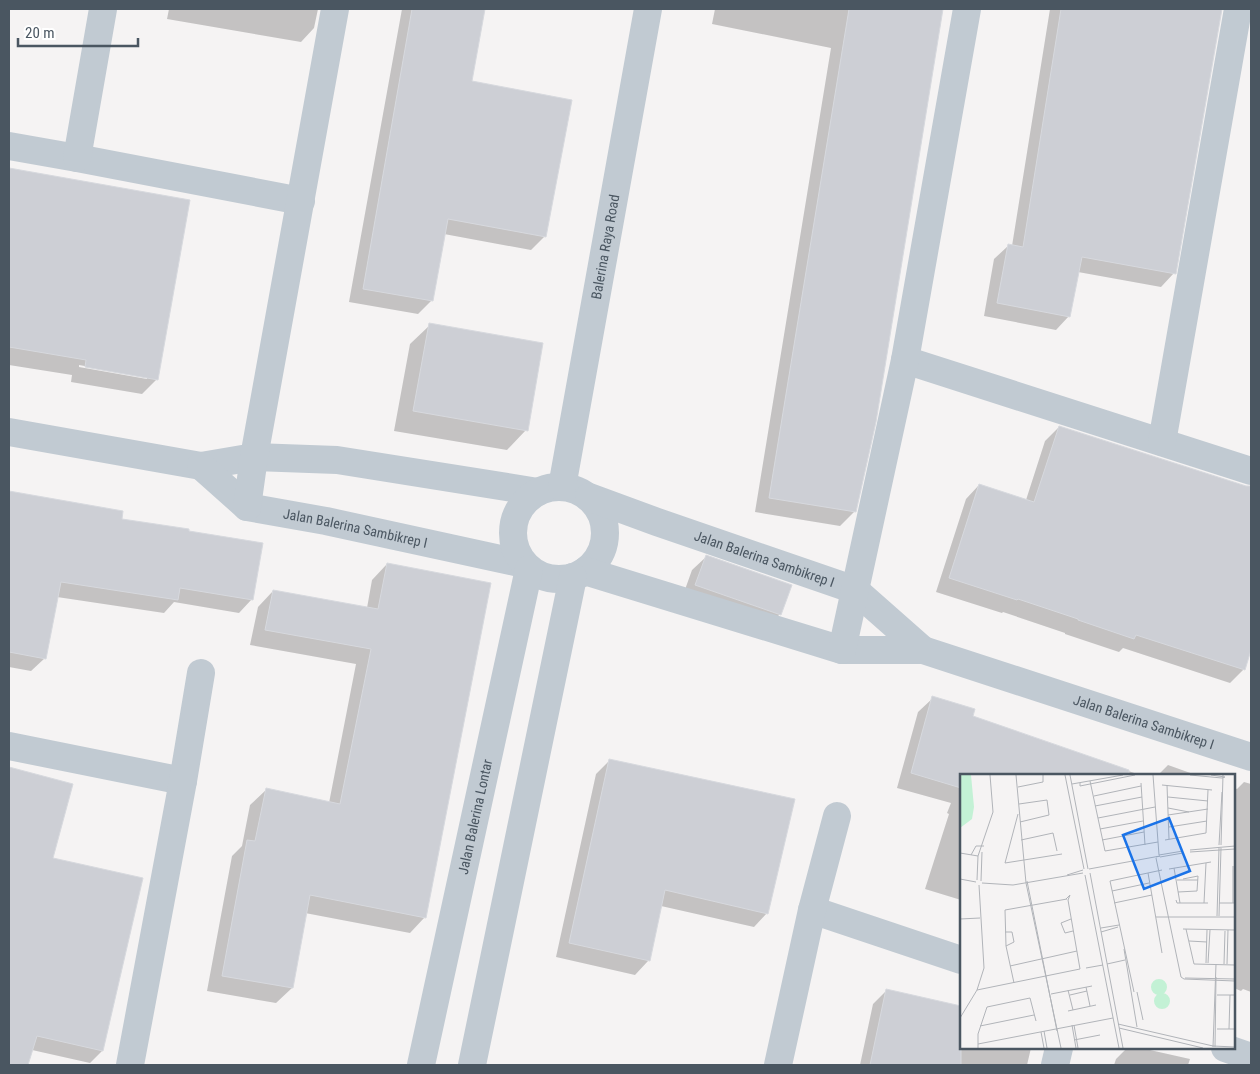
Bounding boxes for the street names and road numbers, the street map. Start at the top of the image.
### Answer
street label: Balerina Raya Road [588,193,622,301]
street label: Jalan Balerina Sambikrep I [282,506,429,551]
street label: Jalan Balerina Sambikrep I [692,527,837,590]
street label: Jalan Balerina Sambikrep I [1071,692,1216,752]
street label: Jalan Balerina Lontar [455,758,495,876]

